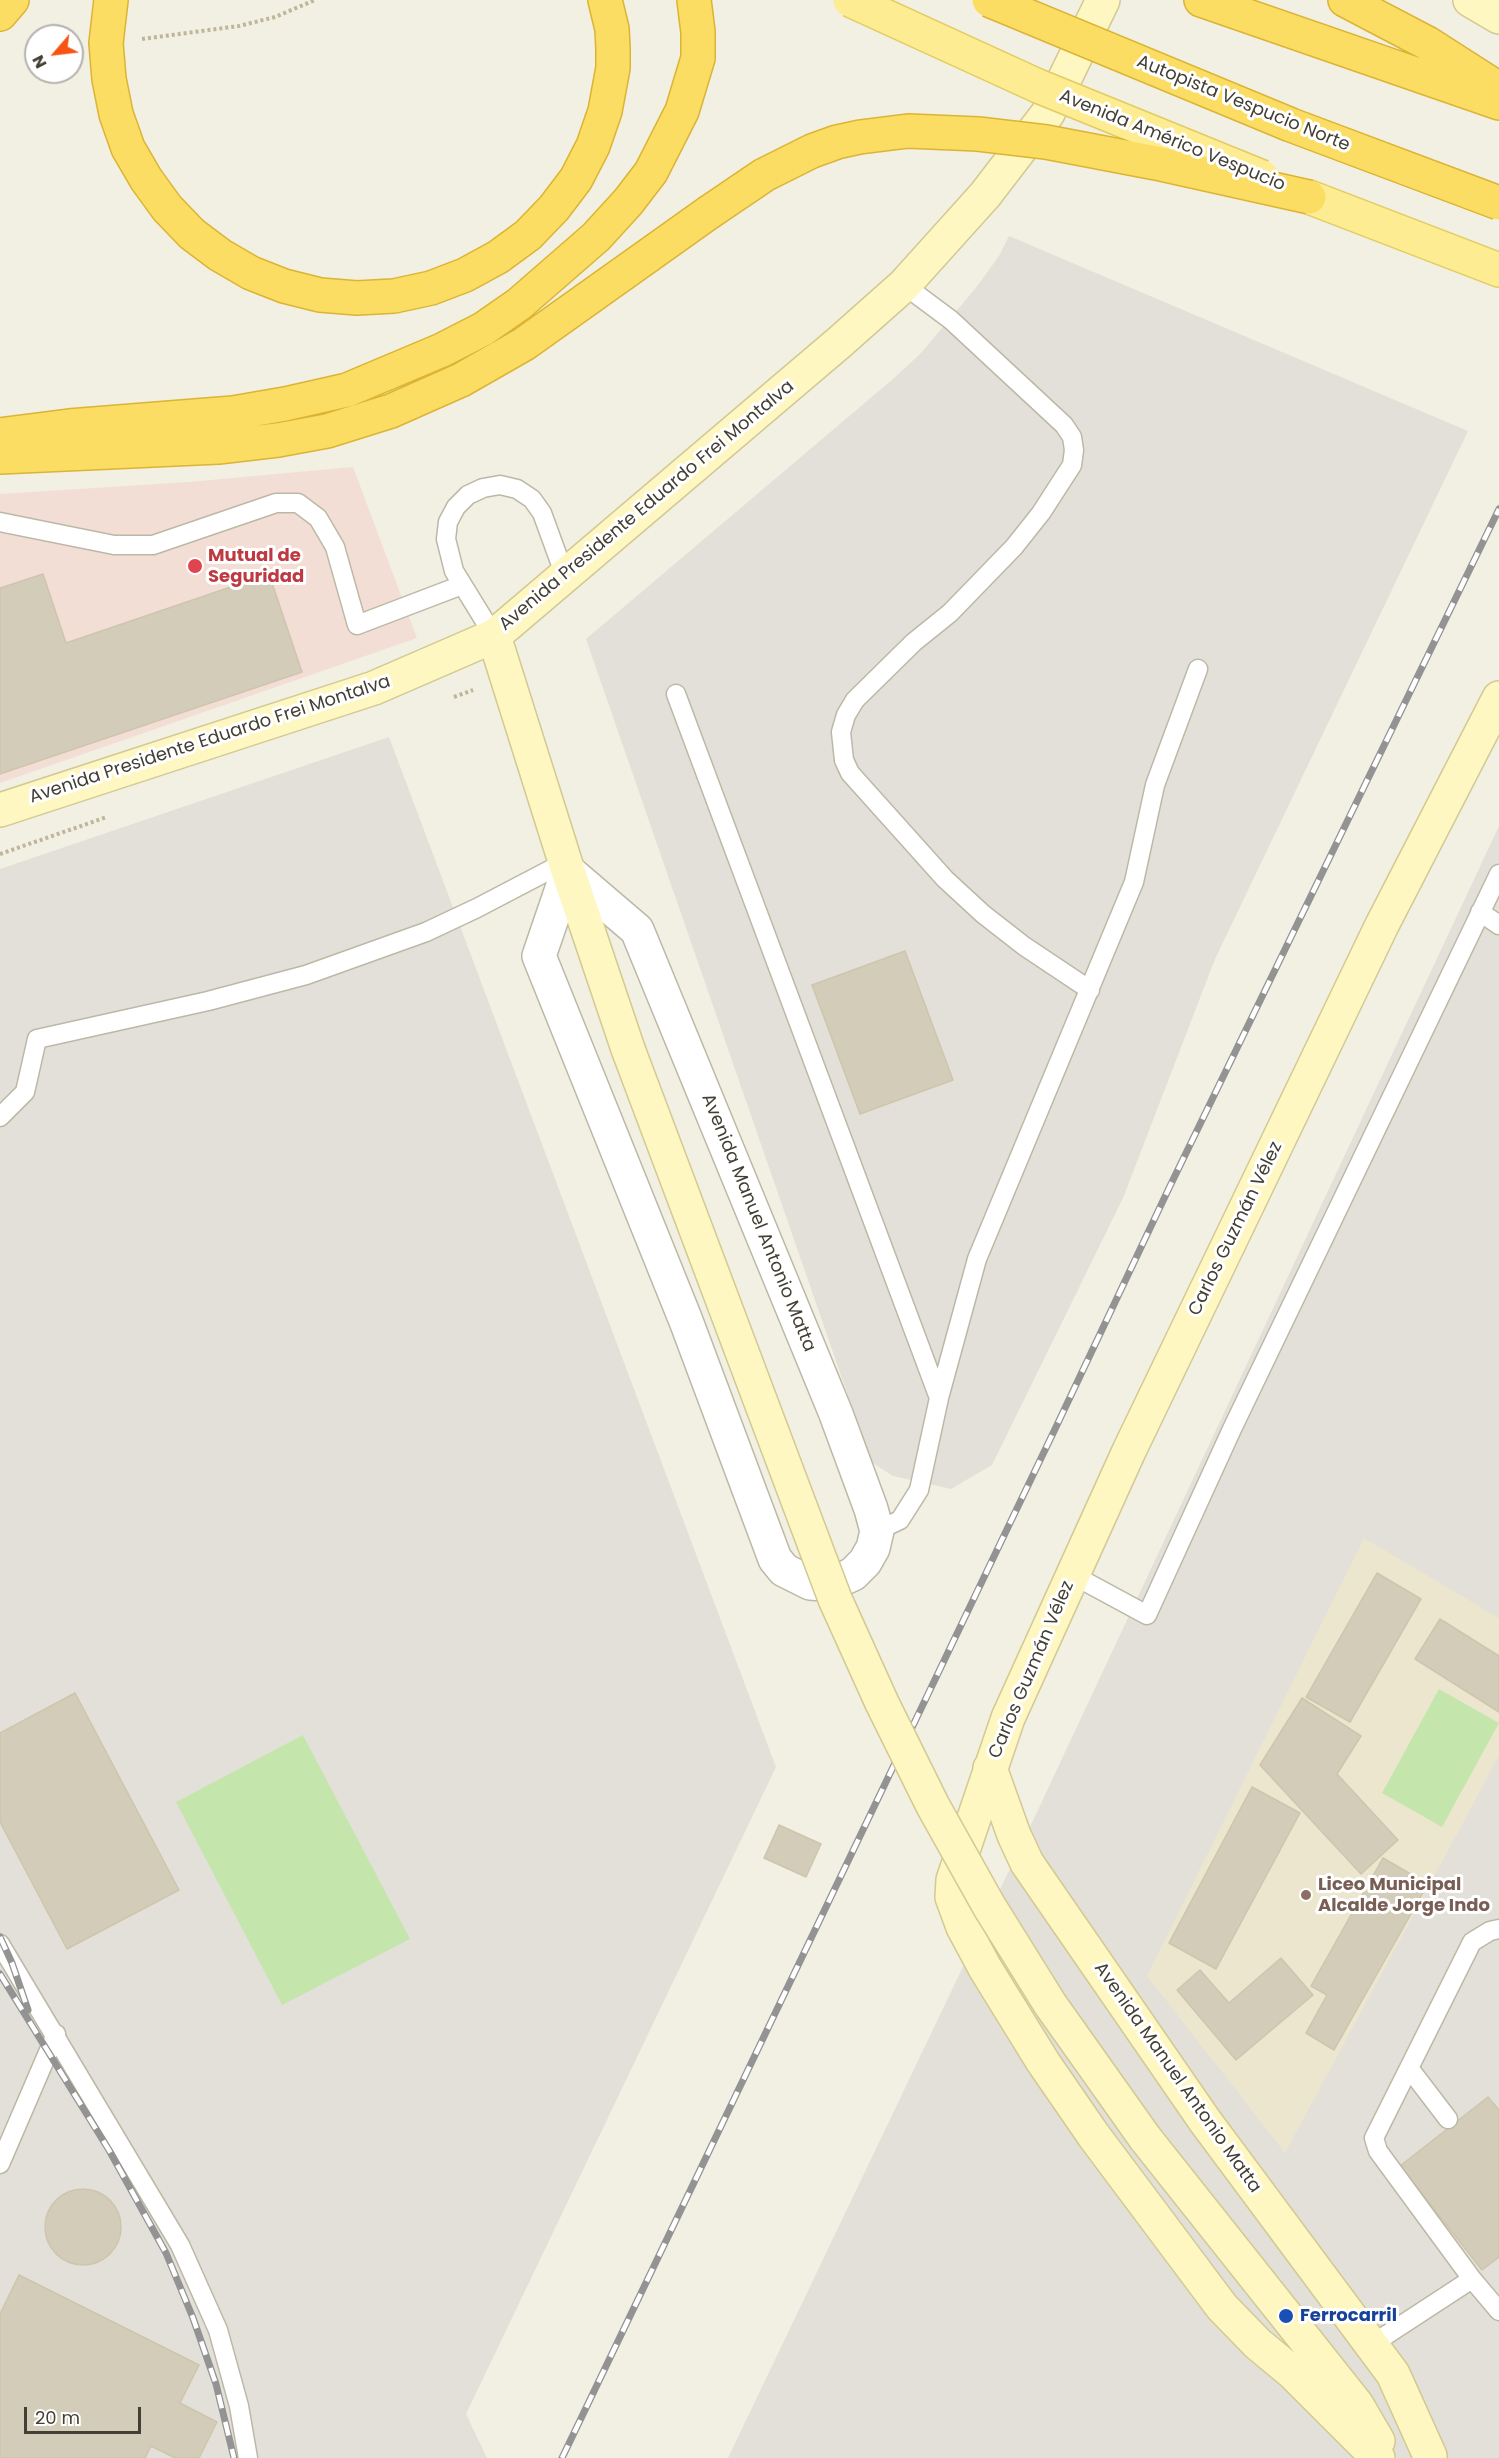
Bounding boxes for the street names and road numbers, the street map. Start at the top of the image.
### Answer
street label: Autopista Vespucio Norte [1133,51,1353,157]
street label: Avenida Américo Vespucio [1056,86,1288,196]
street label: Avenida Presidente Eduardo Frei Montalva [495,376,799,636]
street label: Avenida Presidente Eduardo Frei Montalva [27,671,393,809]
street label: Avenida Manuel Antonio Matta [696,1091,820,1355]
street label: Carlos Guzmán Vélez [1184,1139,1288,1319]
street label: Carlos Guzmán Vélez [985,1578,1079,1762]
street label: Avenida Manuel Antonio Matta [1089,1959,1265,2197]

